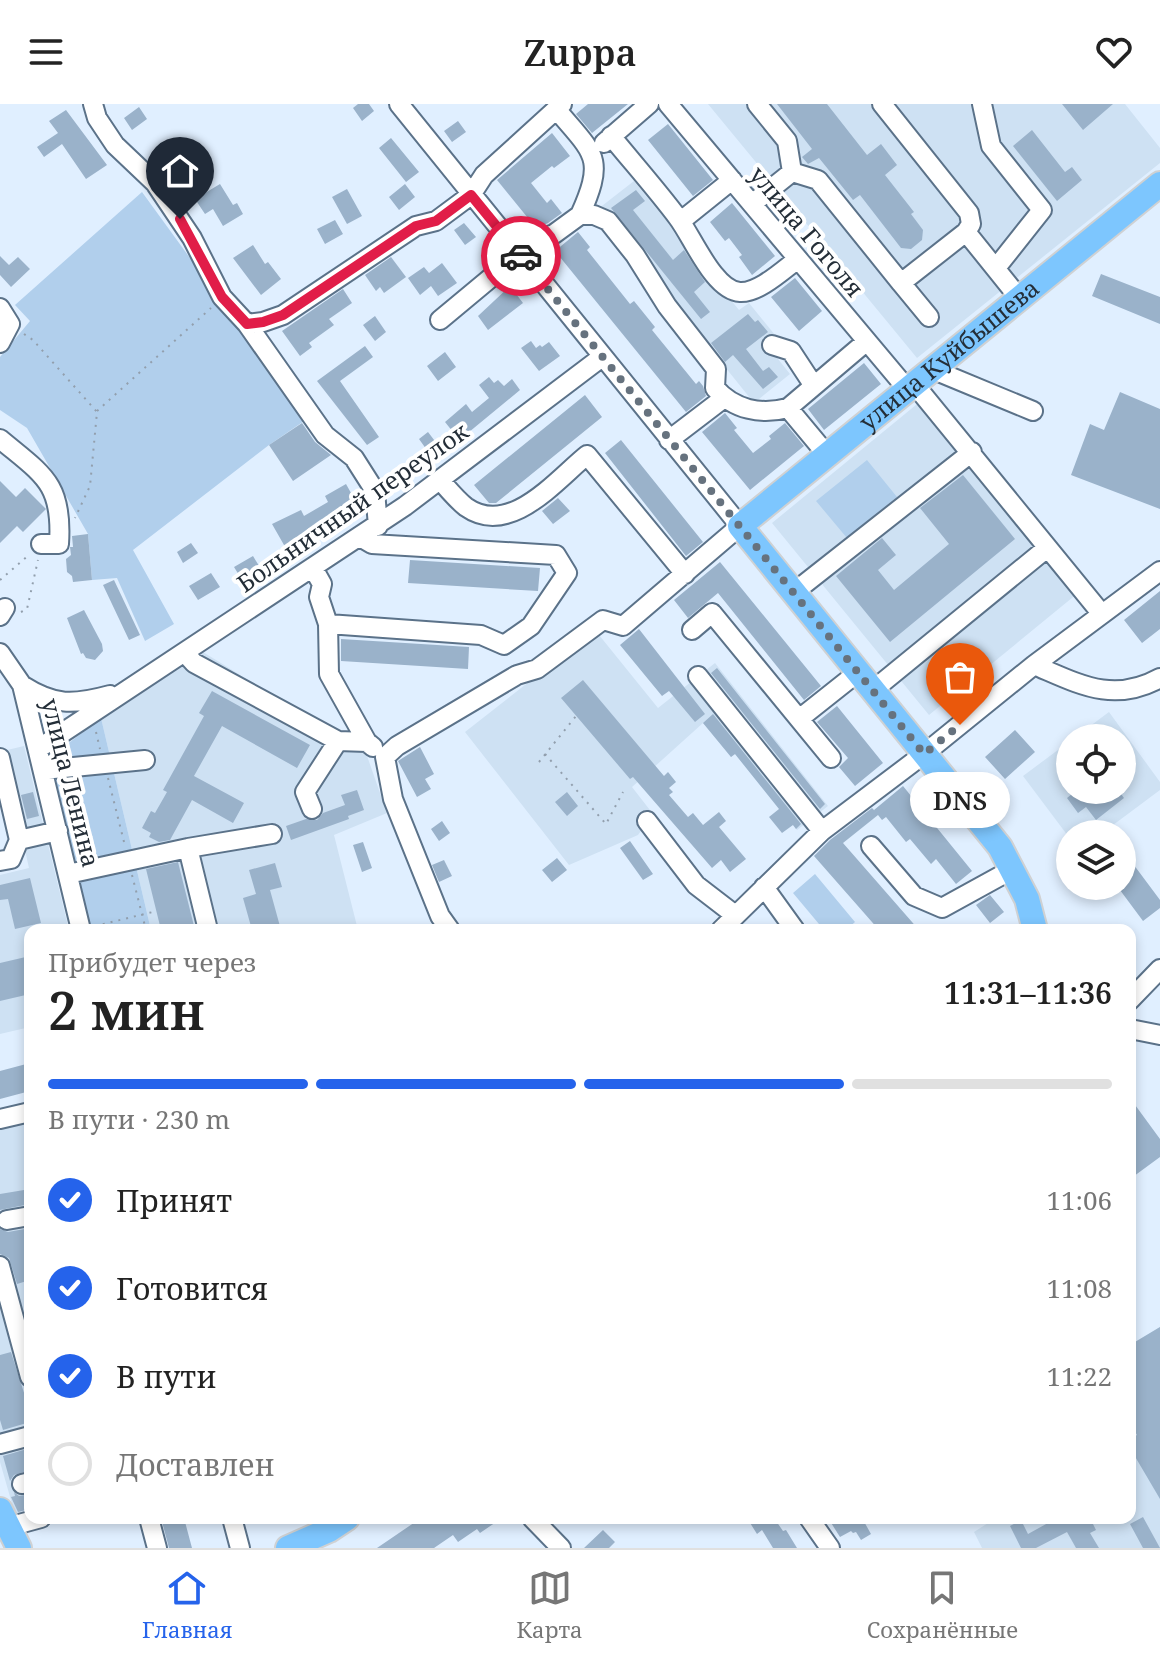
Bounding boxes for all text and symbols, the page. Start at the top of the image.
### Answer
text: Zuppa [523,28,637,77]
icon: menu [24,30,68,74]
icon: heart [1092,30,1136,74]
pin [146,137,214,219]
icon: home [158,149,202,193]
street label: улица Гоголя [743,159,872,303]
courier [481,216,561,296]
icon: car [499,234,543,278]
street label: улица Куйбышева [852,271,1046,437]
street label: Больничный переулок [230,414,475,599]
pin [926,643,994,725]
icon: bag [938,655,982,699]
street label: улица Ленина [35,695,108,870]
map controls [1056,724,1136,900]
button: locate [1056,724,1136,804]
callout: DNS [910,773,1010,829]
text: DNS [933,782,987,818]
button: layers [1056,820,1136,900]
text: Прибудет через [48,944,256,980]
text: 11:31–11:36 [944,972,1112,1013]
text: 2 мин [48,974,205,1045]
text: В пути · 230 m [48,1101,230,1137]
icon: check [48,1178,92,1222]
text: Принят [116,1180,232,1221]
text: 11:06 [1046,1182,1112,1218]
icon: check [48,1266,92,1310]
text: Готовится [116,1268,268,1309]
text: 11:08 [1046,1270,1112,1306]
icon: check [48,1354,92,1398]
text: В пути [116,1356,217,1397]
text: 11:22 [1046,1358,1112,1394]
text: Доставлен [116,1444,275,1485]
tab: Главная [142,1566,232,1644]
tab: Карта [516,1566,583,1644]
tab: Сохранённые [867,1566,1018,1644]

